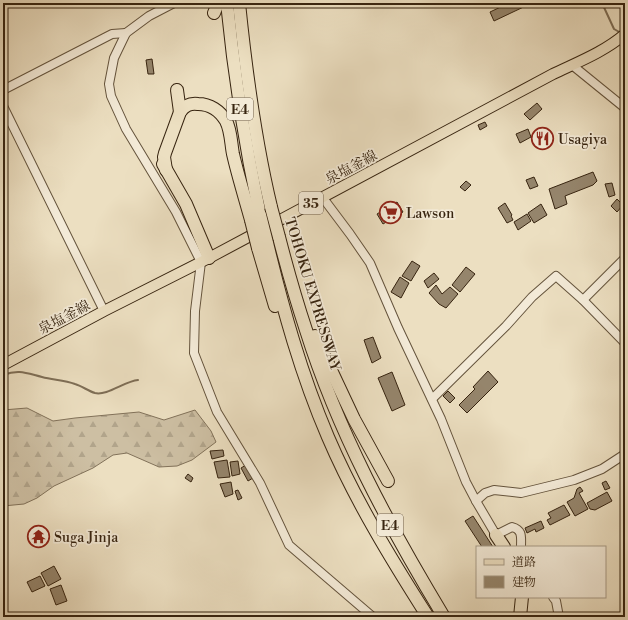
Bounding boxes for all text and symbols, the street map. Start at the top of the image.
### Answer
road number: E4 [227,98,253,120]
restaurant icon: Usagiya [530,126,556,152]
place label: Usagiya [558,131,608,149]
street label: 泉塩釜線 [323,147,380,189]
road number: 35 [299,192,323,214]
supermarket icon: Lawson [378,200,404,226]
place label: Lawson [406,205,455,223]
street label: TOHOKU EXPRESSWAY [280,215,344,374]
street label: 泉塩釜線 [36,297,93,339]
road number: E4 [377,514,403,536]
temple icon: Suga Jinja [25,524,51,550]
place label: Suga Jinja [54,529,119,547]
legend [476,546,606,598]
text: 道路 [512,555,536,570]
text: 建物 [512,575,536,590]

